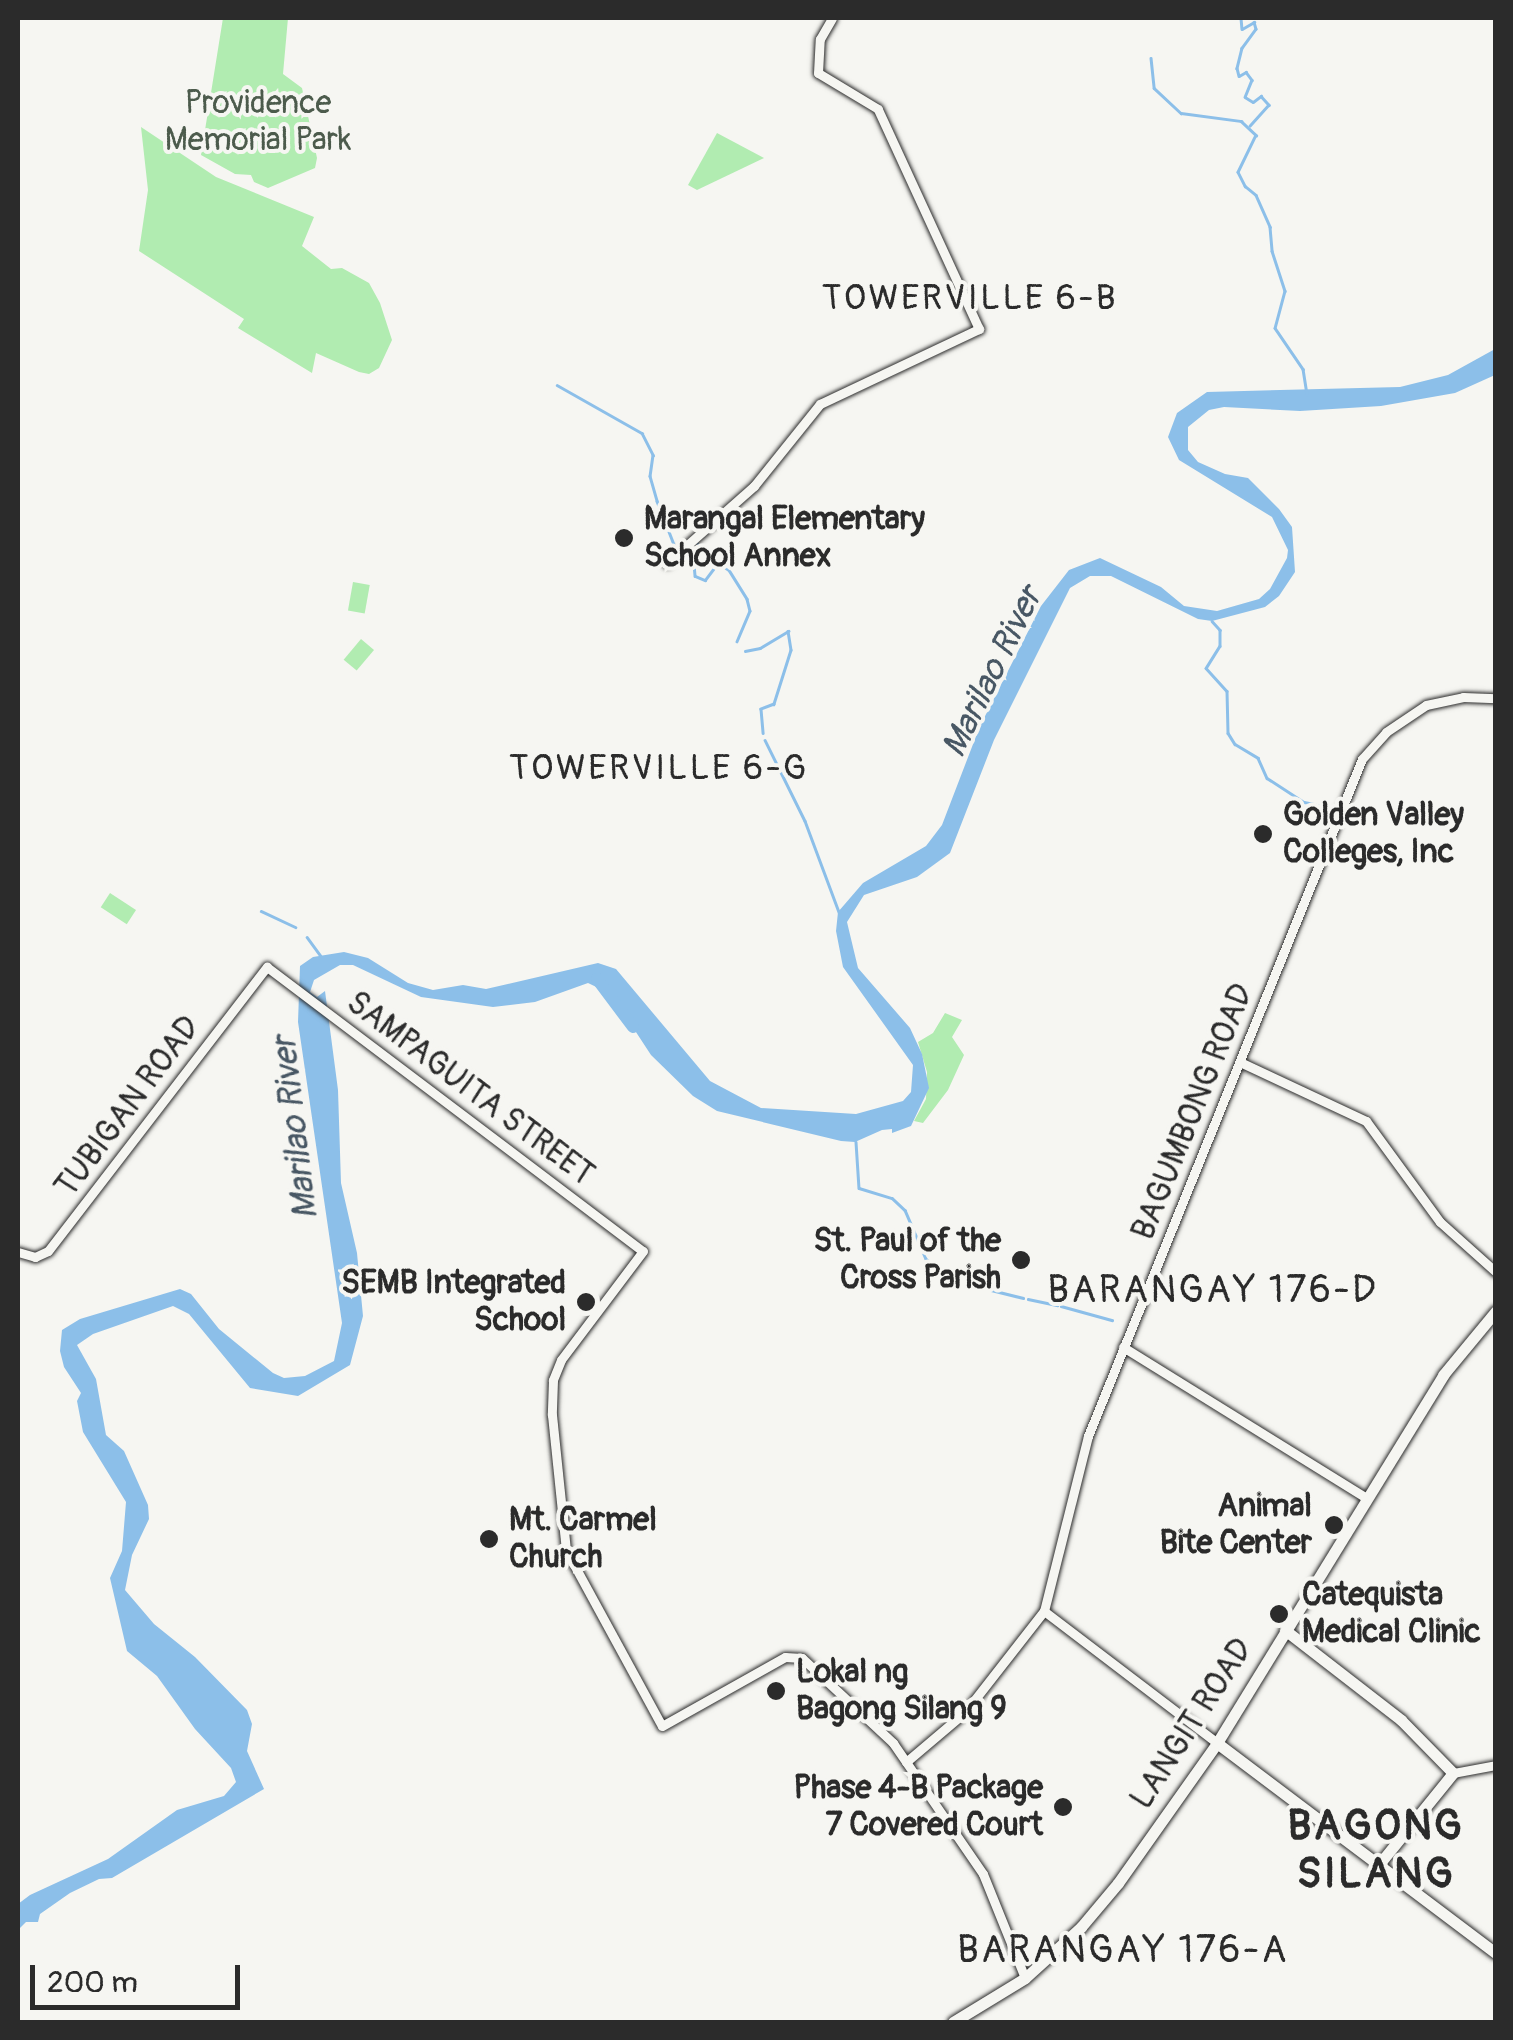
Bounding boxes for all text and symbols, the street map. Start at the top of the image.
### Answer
park label: Providence Memorial Park [165,85,351,160]
district label: TOWERVILLE 6-B [822,277,1118,319]
place label: Marangal Elementary School Annex [644,501,925,576]
marker: Marangal Elementary School Annex [613,527,635,549]
water label: Marilao River [933,580,1051,764]
district label: TOWERVILLE 6-G [509,747,809,789]
place label: Golden Valley Colleges, Inc [1283,797,1464,872]
marker: Golden Valley Colleges, Inc [1252,823,1274,845]
street label: BAGUMBONG ROAD [1124,979,1262,1245]
street label: SAMPAGUITA STREET [339,984,601,1194]
street label: TUBIGAN ROAD [48,1009,208,1205]
water label: Marilao River [263,1034,327,1222]
place label: St. Paul of the Cross Parish [813,1223,1001,1298]
marker: St. Paul of the Cross Parish [1010,1249,1032,1271]
place label: SEMB Integrated School [341,1265,566,1340]
district label: BARANGAY 176-D [1048,1268,1378,1314]
marker: SEMB Integrated School [575,1291,597,1313]
place label: Animal Bite Center [1160,1488,1312,1563]
place label: Mt. Carmel Church [509,1502,657,1577]
marker: Animal Bite Center [1321,1512,1347,1538]
marker: Mt. Carmel Church [478,1528,500,1550]
place label: Catequista Medical Clinic [1302,1577,1481,1652]
marker: Catequista Medical Clinic [1266,1601,1292,1627]
street label: LANGIT ROAD [1123,1632,1261,1816]
place label: Lokal ng Bagong Silang 9 [796,1654,1007,1729]
marker: Lokal ng Bagong Silang 9 [765,1680,787,1702]
place label: Phase 4-B Package 7 Covered Court [794,1770,1043,1845]
marker: Phase 4-B Package 7 Covered Court [1052,1796,1074,1818]
district label: BAGONG SILANG [1288,1801,1464,1900]
district label: BARANGAY 176-A [957,1928,1289,1974]
scale bar [35,1945,245,2007]
text: 200 m [47,1964,138,2001]

